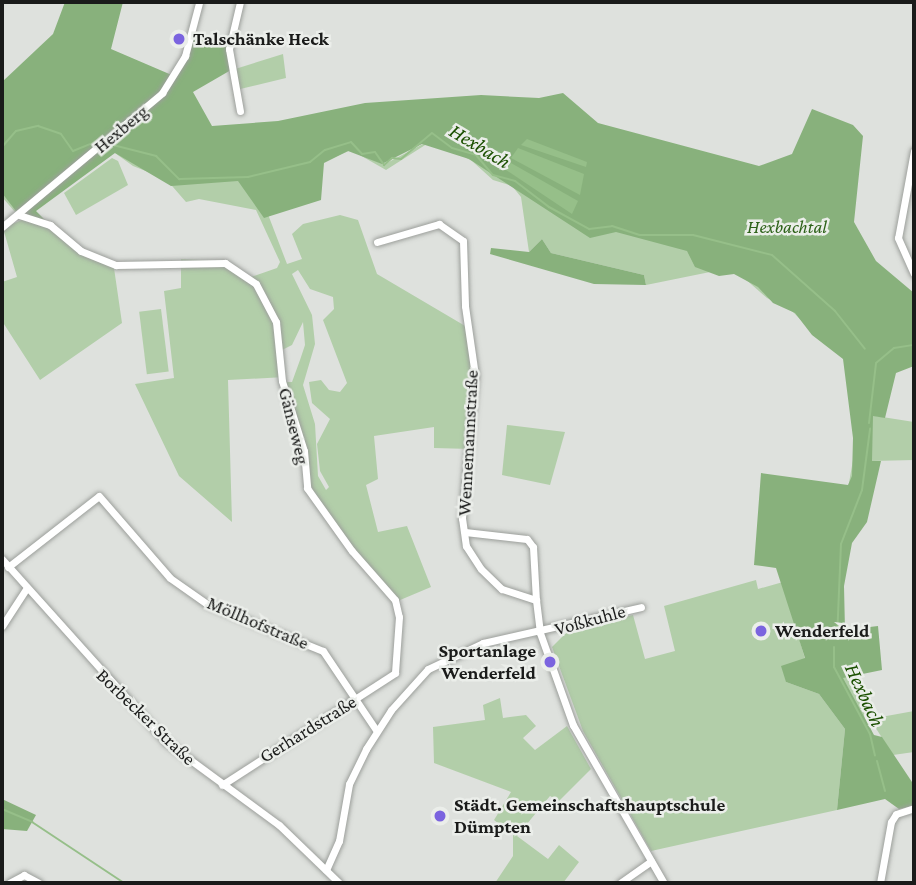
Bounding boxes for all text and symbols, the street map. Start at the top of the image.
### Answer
place label: Talschänke Heck [193,28,329,50]
marker: Talschänke Heck [171,31,187,47]
street label: Hexberg [89,100,153,158]
water label: Hexbach [445,118,515,174]
park label: Hexbachtal [747,216,827,238]
street label: Wennemannstraße [453,369,483,517]
street label: Gänseweg [273,385,315,467]
street label: Möllhofstraße [204,591,312,655]
street label: Voßkuhle [552,600,628,640]
place label: Wenderfeld [775,620,869,642]
marker: Wenderfeld [753,623,769,639]
place label: Sportanlage Wenderfeld [439,640,536,684]
marker: Sportanlage Wenderfeld [542,654,558,670]
water label: Hexbach [839,659,891,731]
street label: Borbecker Straße [92,664,200,770]
street label: Gerhardstraße [255,690,361,768]
place label: Städt. Gemeinschaftshauptschule Dümpten [454,794,725,838]
marker: Städt. Gemeinschaftshauptschule Dümpten [432,808,448,824]

